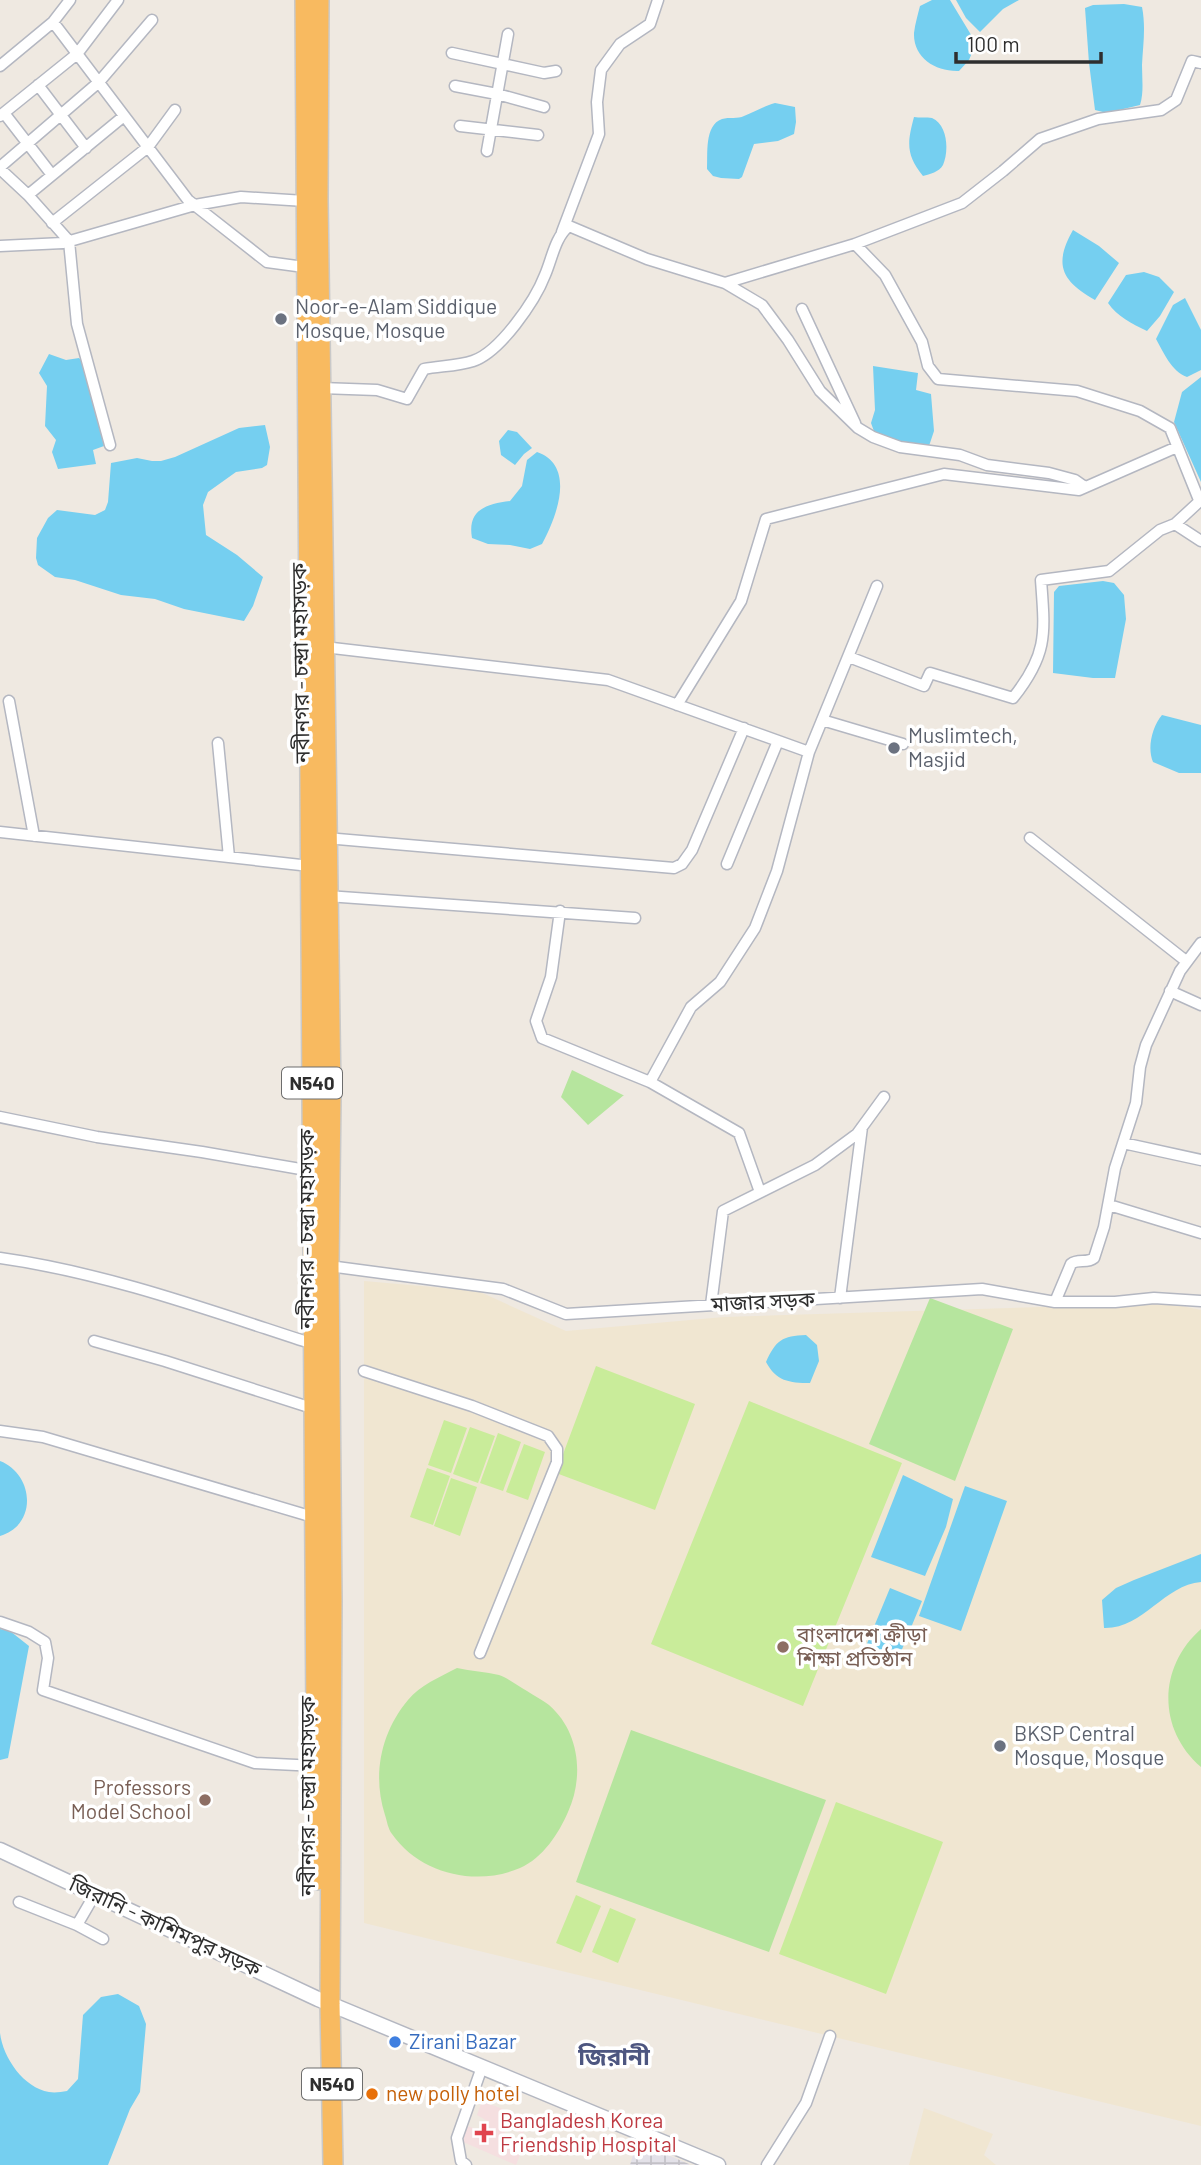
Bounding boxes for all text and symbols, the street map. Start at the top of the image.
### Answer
scale bar [956,21,1101,65]
text: 100 m [967,31,1020,56]
place label: Noor-e-Alam Siddique Mosque, Mosque [295,293,497,342]
marker: Noor-e-Alam Siddique Mosque, Mosque [273,311,289,327]
street label: নবীনগর - চন্দ্রা মহাসড়ক [285,562,314,764]
place label: Muslimtech, Masjid [908,722,1018,771]
marker: Muslimtech, Masjid [886,740,902,756]
road number: N540 [282,1068,342,1098]
street label: নবীনগর - চন্দ্রা মহাসড়ক [293,1128,318,1330]
street label: মাজার সড়ক [709,1285,816,1316]
place label: বাংলাদেশ ক্রীড়া শিক্ষা প্রতিষ্ঠান [796,1621,928,1670]
marker: বাংলাদেশ ক্রীড়া শিক্ষা প্রতিষ্ঠান [775,1639,791,1655]
street label: নবীনগর - চন্দ্রা মহাসড়ক [294,1695,319,1897]
place label: BKSP Central Mosque, Mosque [1014,1720,1165,1769]
marker: BKSP Central Mosque, Mosque [992,1738,1008,1754]
place label: Professors Model School [71,1774,191,1823]
marker: Professors Model School [197,1792,213,1808]
street label: জিরানি - কাশিমপুর সড়ক [64,1870,266,1982]
place label: Zirani Bazar [409,2028,517,2053]
marker: Zirani Bazar [387,2034,403,2050]
district label: জিরানী [577,2041,651,2070]
road number: N540 [302,2068,362,2100]
place label: new polly hotel [386,2080,520,2105]
marker: new polly hotel [364,2086,380,2102]
place label: Bangladesh Korea Friendship Hospital [500,2107,677,2156]
marker: Bangladesh Korea Friendship Hospital [474,2123,494,2143]

